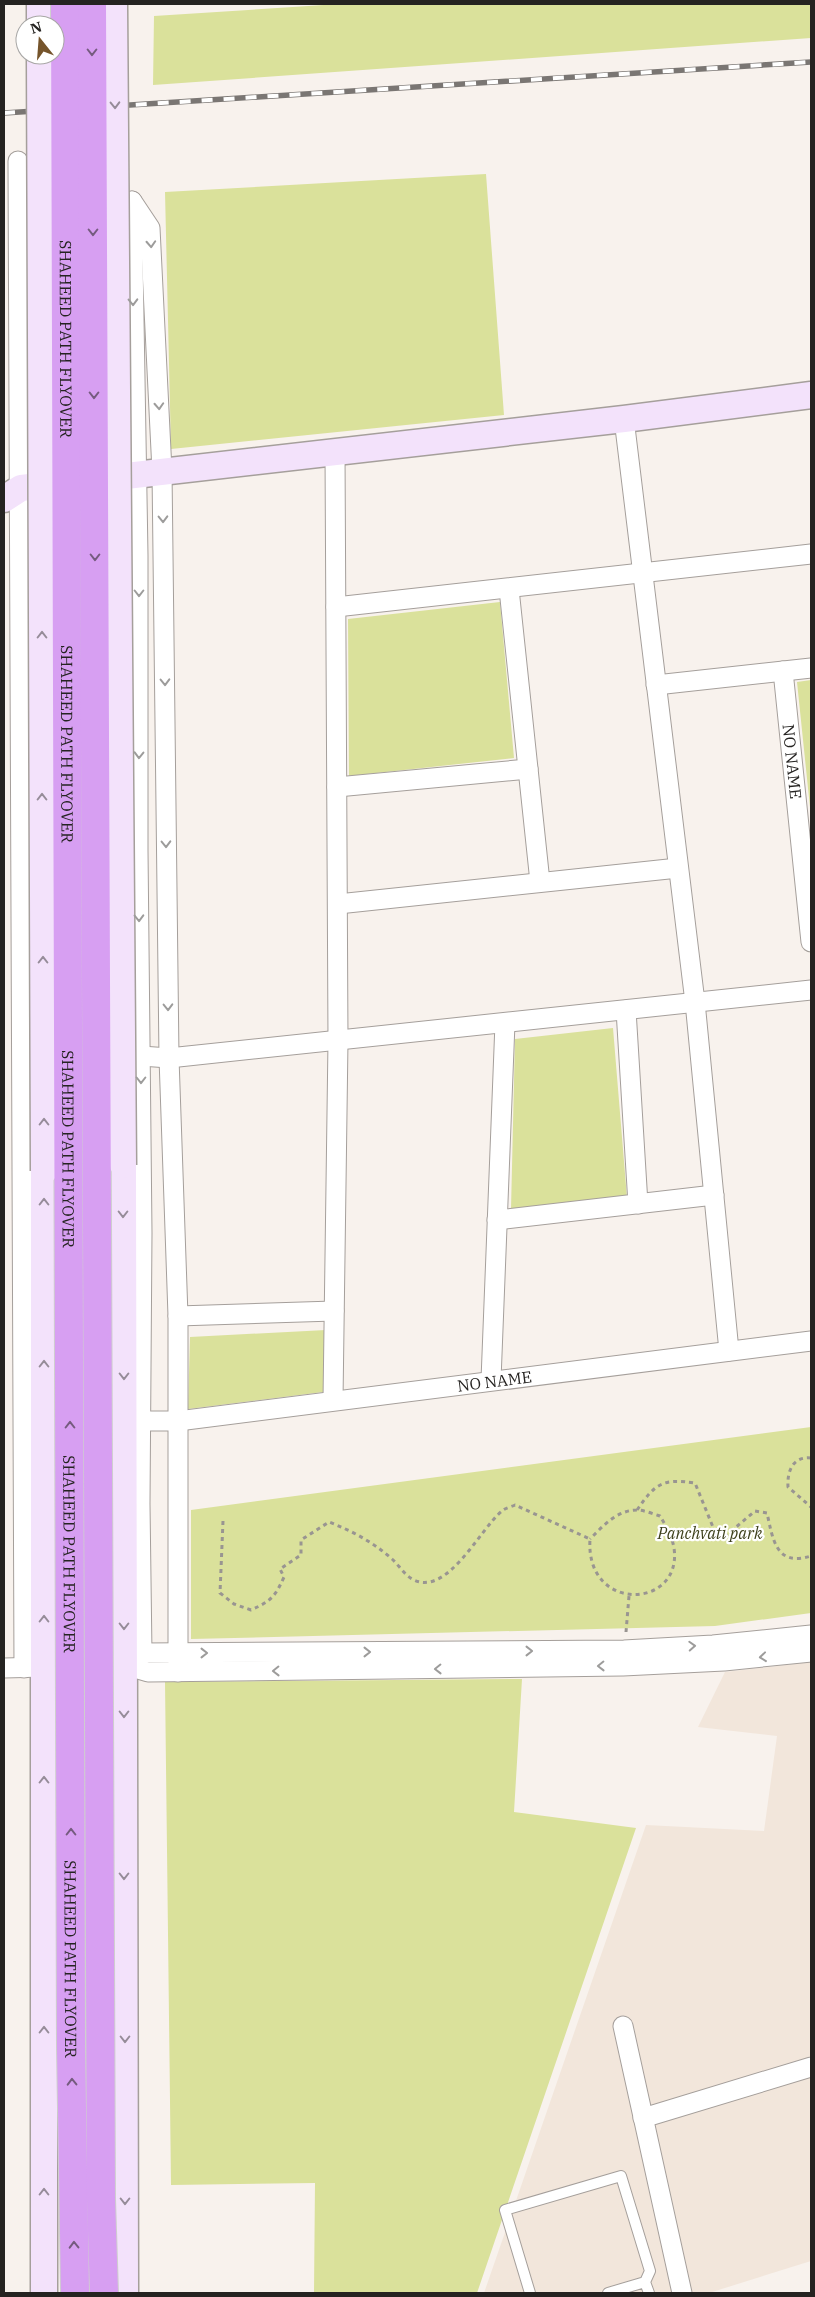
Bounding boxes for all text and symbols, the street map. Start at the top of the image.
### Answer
north arrow [15,15,65,65]
text: N [28,17,44,38]
one-way arrow [87,49,97,57]
one-way arrow [110,102,120,109]
one-way arrow [88,229,98,237]
street label: SHAHEED PATH FLYOVER [56,240,76,438]
one-way arrow [146,240,156,248]
one-way arrow [128,298,139,306]
one-way arrow [89,392,99,399]
one-way arrow [154,403,165,411]
one-way arrow [158,516,168,524]
one-way arrow [90,554,100,562]
one-way arrow [134,590,144,597]
one-way arrow [37,631,47,638]
street label: SHAHEED PATH FLYOVER [57,645,77,843]
one-way arrow [160,678,170,686]
street label: NO NAME [779,723,806,800]
one-way arrow [134,752,144,760]
one-way arrow [37,793,47,801]
one-way arrow [161,841,171,849]
one-way arrow [134,914,144,922]
one-way arrow [38,956,48,964]
one-way arrow [163,1004,173,1011]
street label: SHAHEED PATH FLYOVER [58,1050,79,1248]
one-way arrow [136,1076,146,1084]
one-way arrow [39,1118,49,1126]
one-way arrow [39,1197,49,1205]
one-way arrow [118,1210,128,1218]
one-way arrow [39,1360,49,1368]
street label: NO NAME [456,1366,533,1396]
one-way arrow [119,1372,129,1380]
one-way arrow [65,1420,75,1428]
street label: SHAHEED PATH FLYOVER [59,1455,80,1653]
park label: Panchvati park [657,1523,763,1543]
one-way arrow [39,1615,49,1622]
one-way arrow [119,1622,129,1630]
one-way arrow [688,1641,696,1652]
one-way arrow [526,1646,534,1656]
one-way arrow [364,1647,371,1657]
one-way arrow [201,1648,209,1658]
one-way arrow [758,1651,766,1662]
one-way arrow [596,1661,604,1671]
one-way arrow [434,1663,442,1674]
one-way arrow [271,1666,279,1676]
one-way arrow [119,1710,129,1718]
one-way arrow [39,1775,49,1783]
one-way arrow [66,1828,76,1836]
street label: SHAHEED PATH FLYOVER [60,1860,81,2058]
one-way arrow [119,1872,129,1880]
one-way arrow [39,2025,49,2033]
one-way arrow [120,2035,130,2043]
one-way arrow [66,2078,77,2086]
one-way arrow [39,2188,49,2196]
one-way arrow [120,2198,130,2205]
one-way arrow [69,2240,80,2248]

